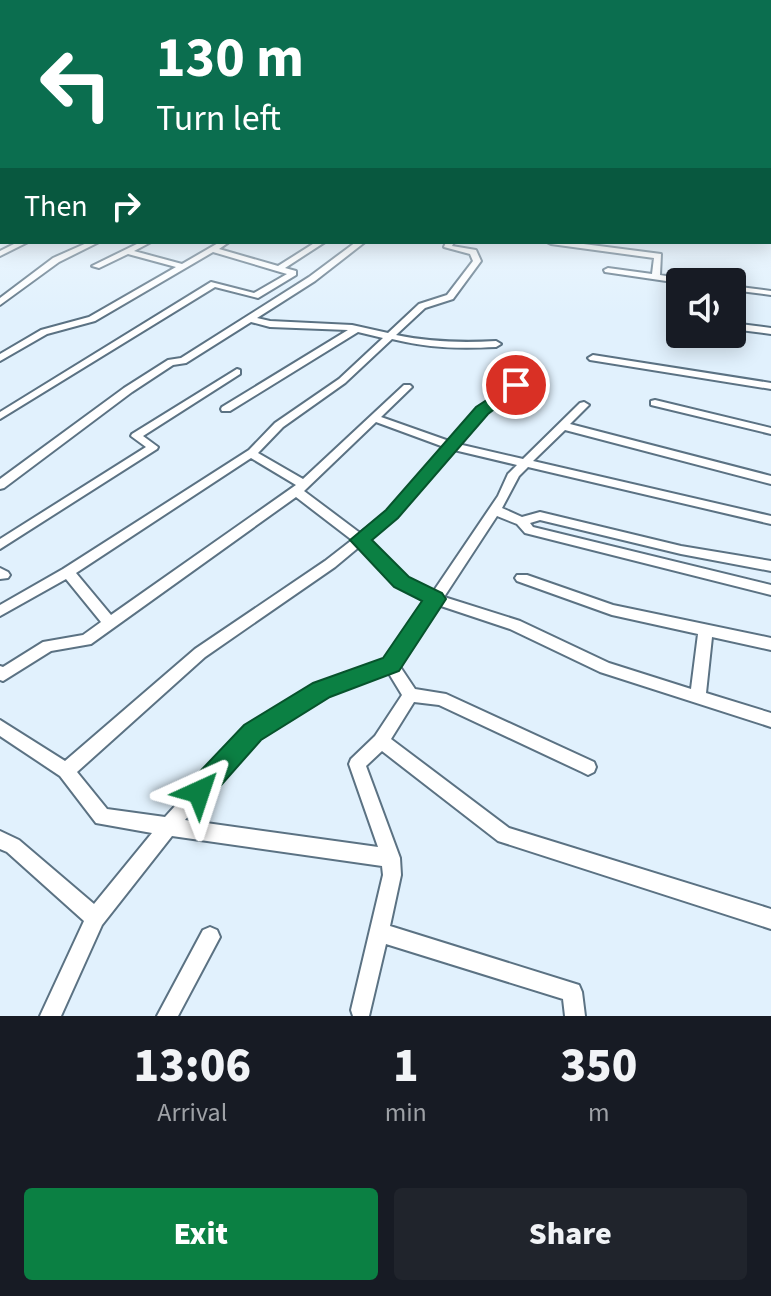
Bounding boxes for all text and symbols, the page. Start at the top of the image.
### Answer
text: 130 m [156,19,304,98]
icon: left [24,32,128,136]
text: Turn left [156,93,281,144]
icon: right [104,184,148,228]
text: Then [24,185,88,228]
map controls [666,268,746,348]
button: sound [666,268,746,348]
pin [482,351,550,419]
icon: arrive [494,363,538,407]
position arrow [157,750,241,834]
text: 13:06 [134,1032,251,1100]
text: 1 [393,1032,419,1100]
text: 350 [560,1032,637,1100]
text: Arrival [157,1094,227,1131]
text: min [385,1094,427,1131]
text: m [588,1094,610,1131]
button: Exit [24,1188,378,1280]
button: Share [394,1188,747,1280]

